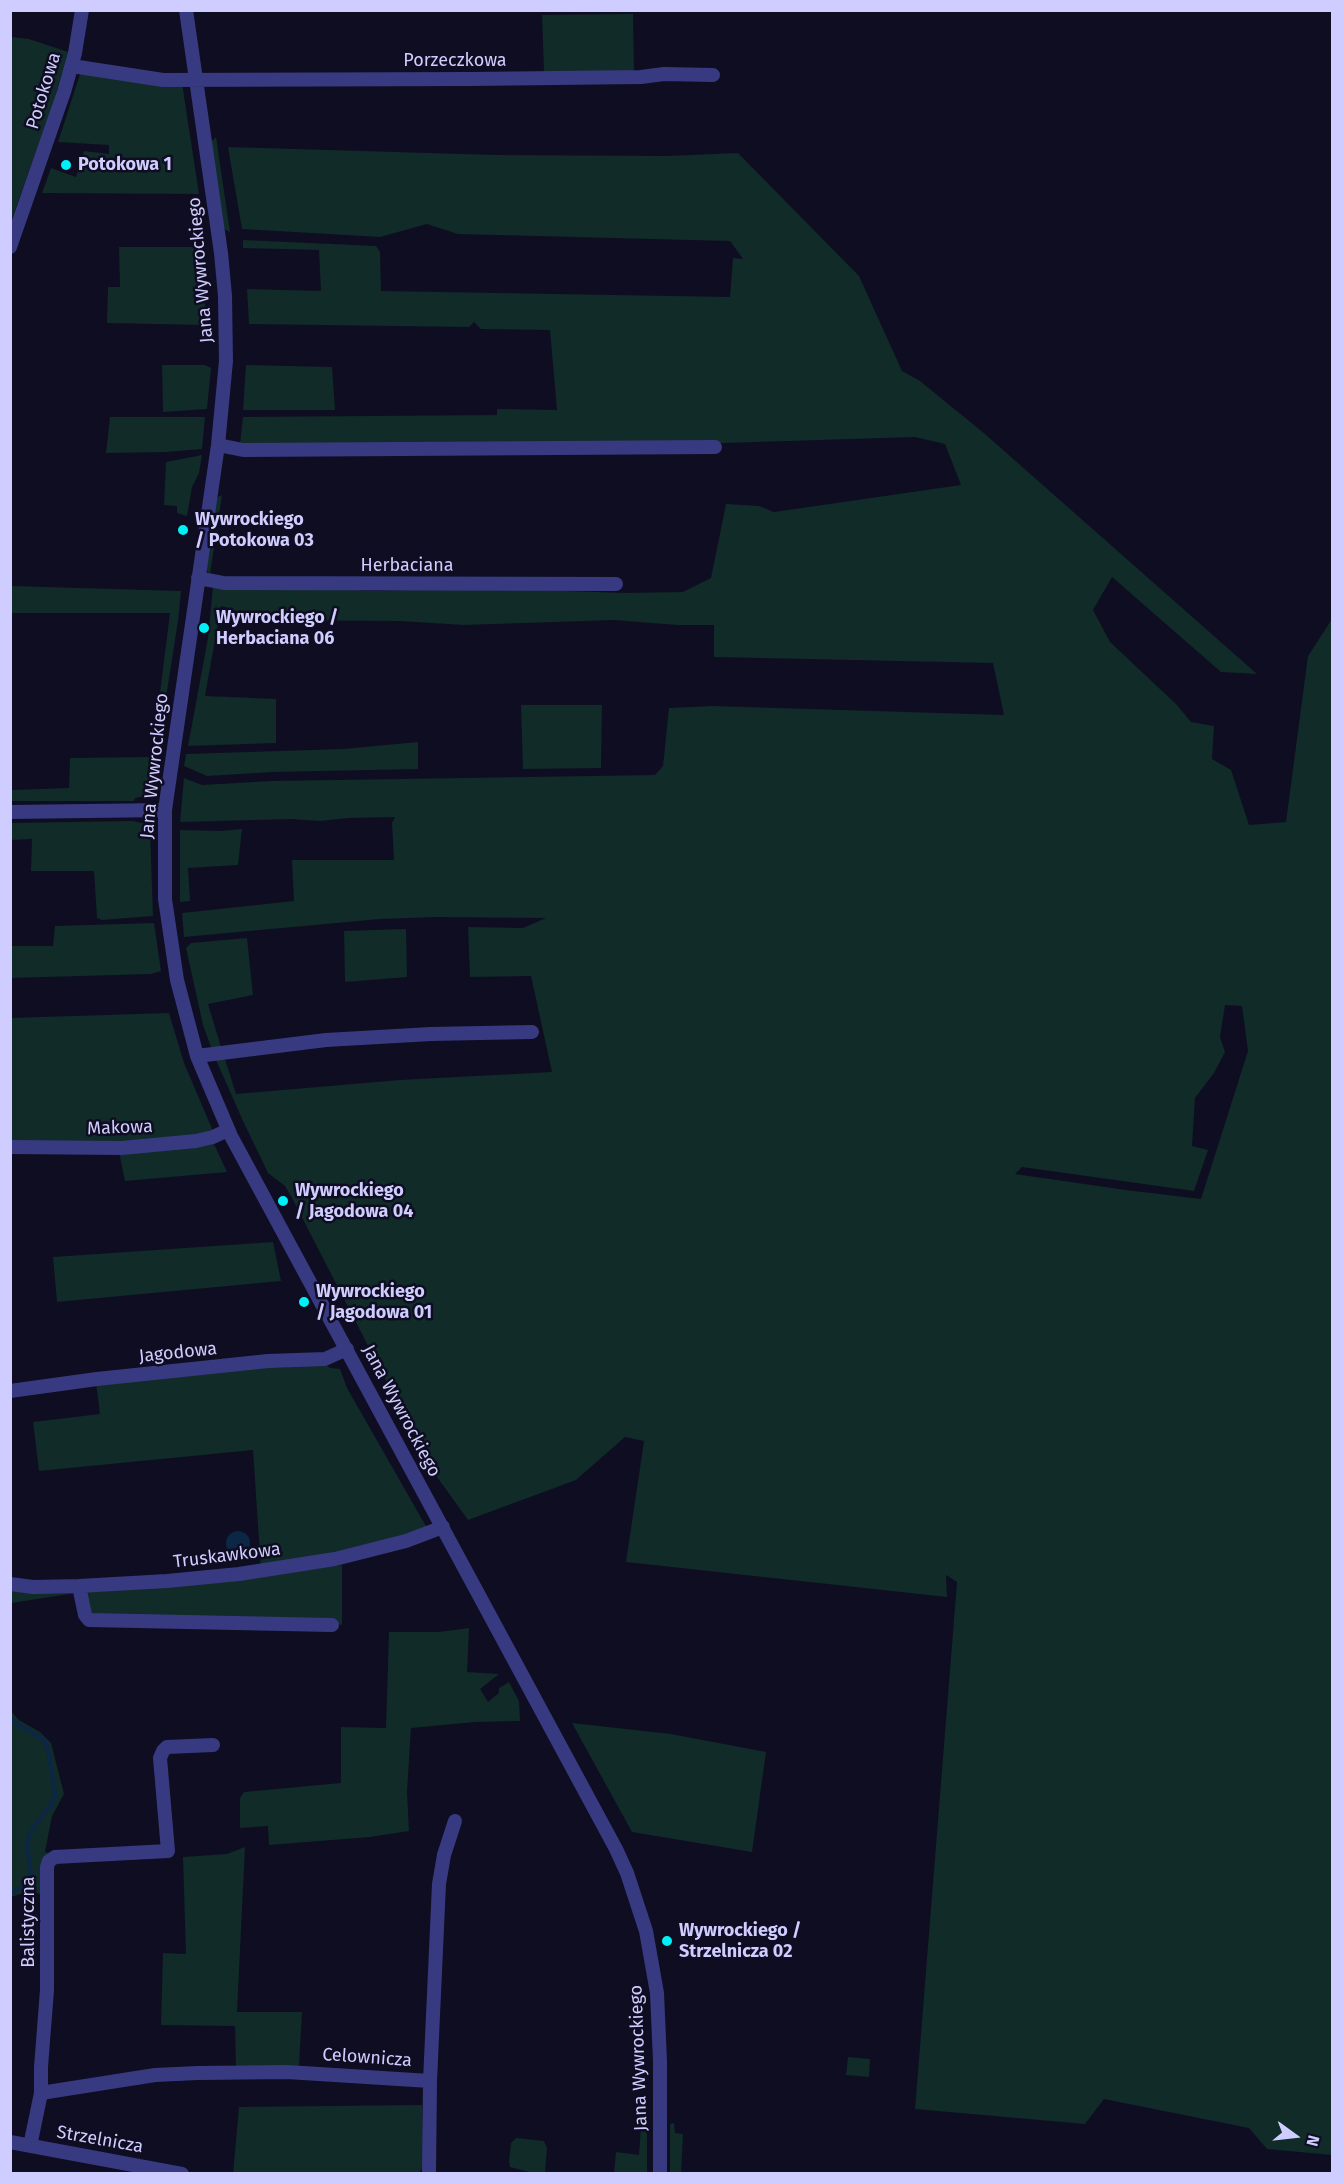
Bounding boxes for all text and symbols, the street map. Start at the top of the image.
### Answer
street label: Potokowa [22,50,66,132]
street label: Porzeczkowa [403,50,507,72]
place label: Potokowa 1 [78,154,172,176]
marker: Potokowa 1 [59,158,73,172]
street label: Jana Wywrockiego [184,196,218,344]
place label: Wywrockiego / Potokowa 03 [195,509,314,552]
marker: Wywrockiego / Potokowa 03 [176,523,190,537]
street label: Herbaciana [360,555,454,577]
place label: Wywrockiego / Herbaciana 06 [216,607,338,650]
marker: Wywrockiego / Herbaciana 06 [197,621,211,635]
street label: Jana Wywrockiego [137,692,173,840]
street label: Makowa [87,1116,153,1140]
place label: Wywrockiego / Jagodowa 04 [295,1180,413,1222]
marker: Wywrockiego / Jagodowa 04 [276,1194,290,1208]
place label: Wywrockiego / Jagodowa 01 [316,1281,432,1324]
marker: Wywrockiego / Jagodowa 01 [297,1295,311,1309]
street label: Jagodowa [138,1338,218,1368]
street label: Jana Wywrockiego [357,1341,445,1481]
street label: Truskawkowa [172,1539,282,1573]
street label: Balistyczna [18,1876,40,1968]
place label: Wywrockiego / Strzelnicza 02 [679,1920,801,1962]
marker: Wywrockiego / Strzelnicza 02 [660,1934,674,1948]
street label: Jana Wywrockiego [626,1985,652,2131]
street label: Celownicza [321,2044,413,2072]
north arrow [1265,2106,1325,2166]
street label: Strzelnicza [55,2122,145,2158]
text: N [1302,2133,1323,2148]

